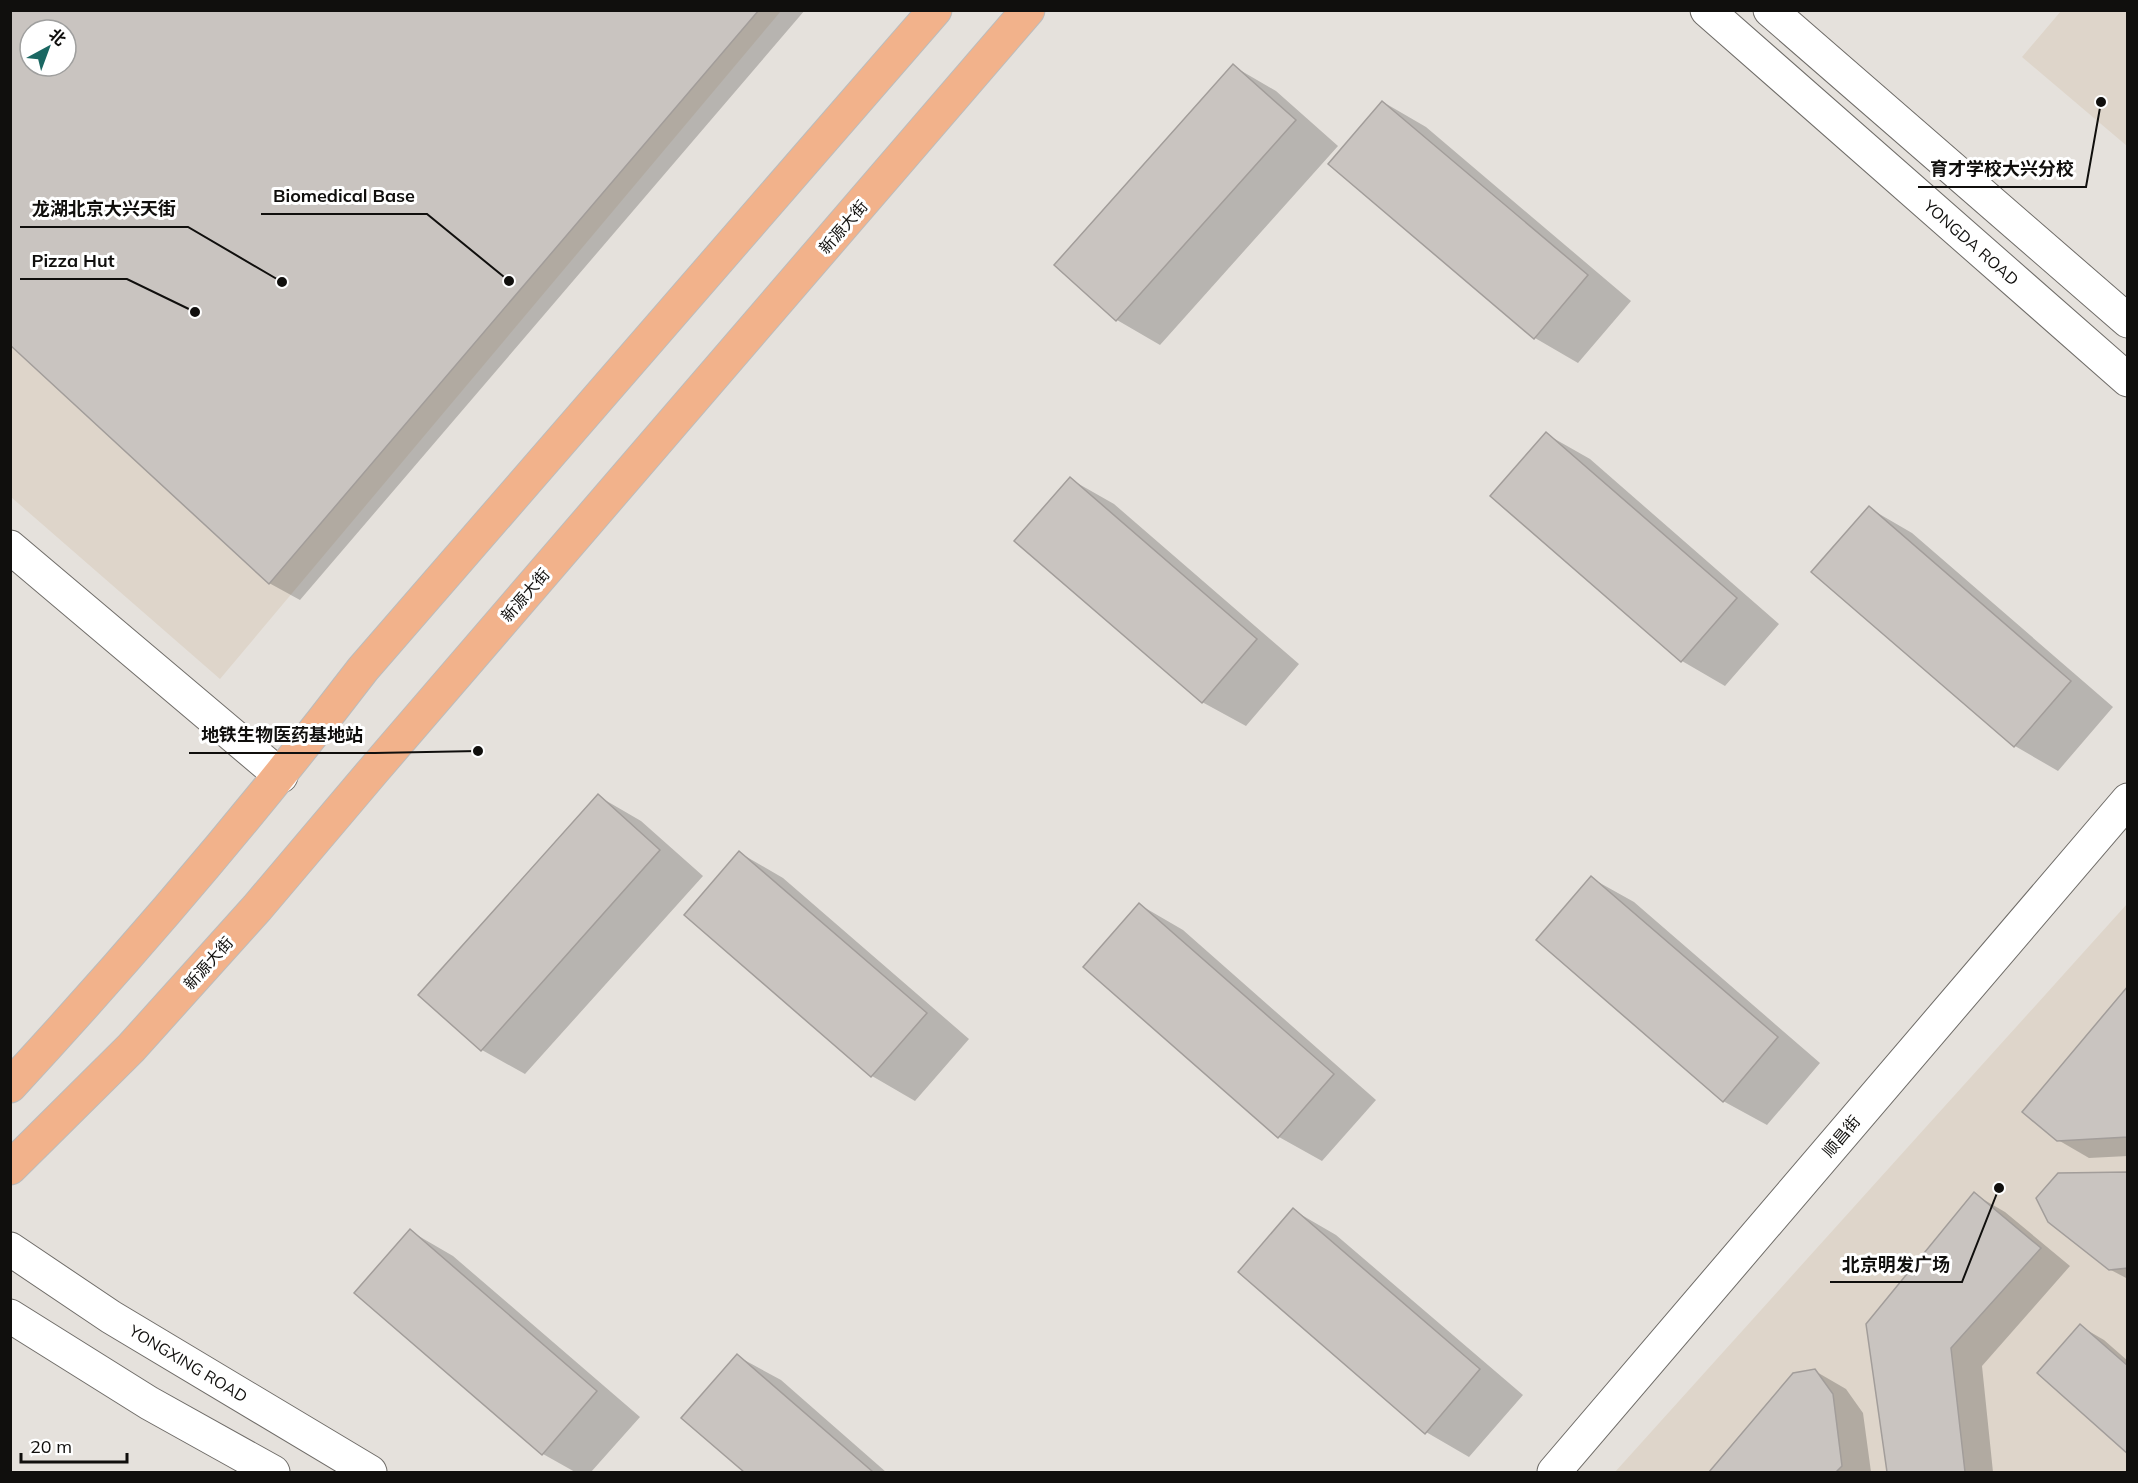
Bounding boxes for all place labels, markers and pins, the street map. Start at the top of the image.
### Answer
callout: 育才学校大兴分校 [1918,151,2086,187]
callout: Biomedical Base [261,178,427,214]
callout: 龙湖北京大兴天街 [20,191,188,227]
callout: Pizza Hut [20,243,127,279]
callout: 地铁生物医药基地站 [189,717,375,753]
callout: 北京明发广场 [1830,1246,1962,1282]

